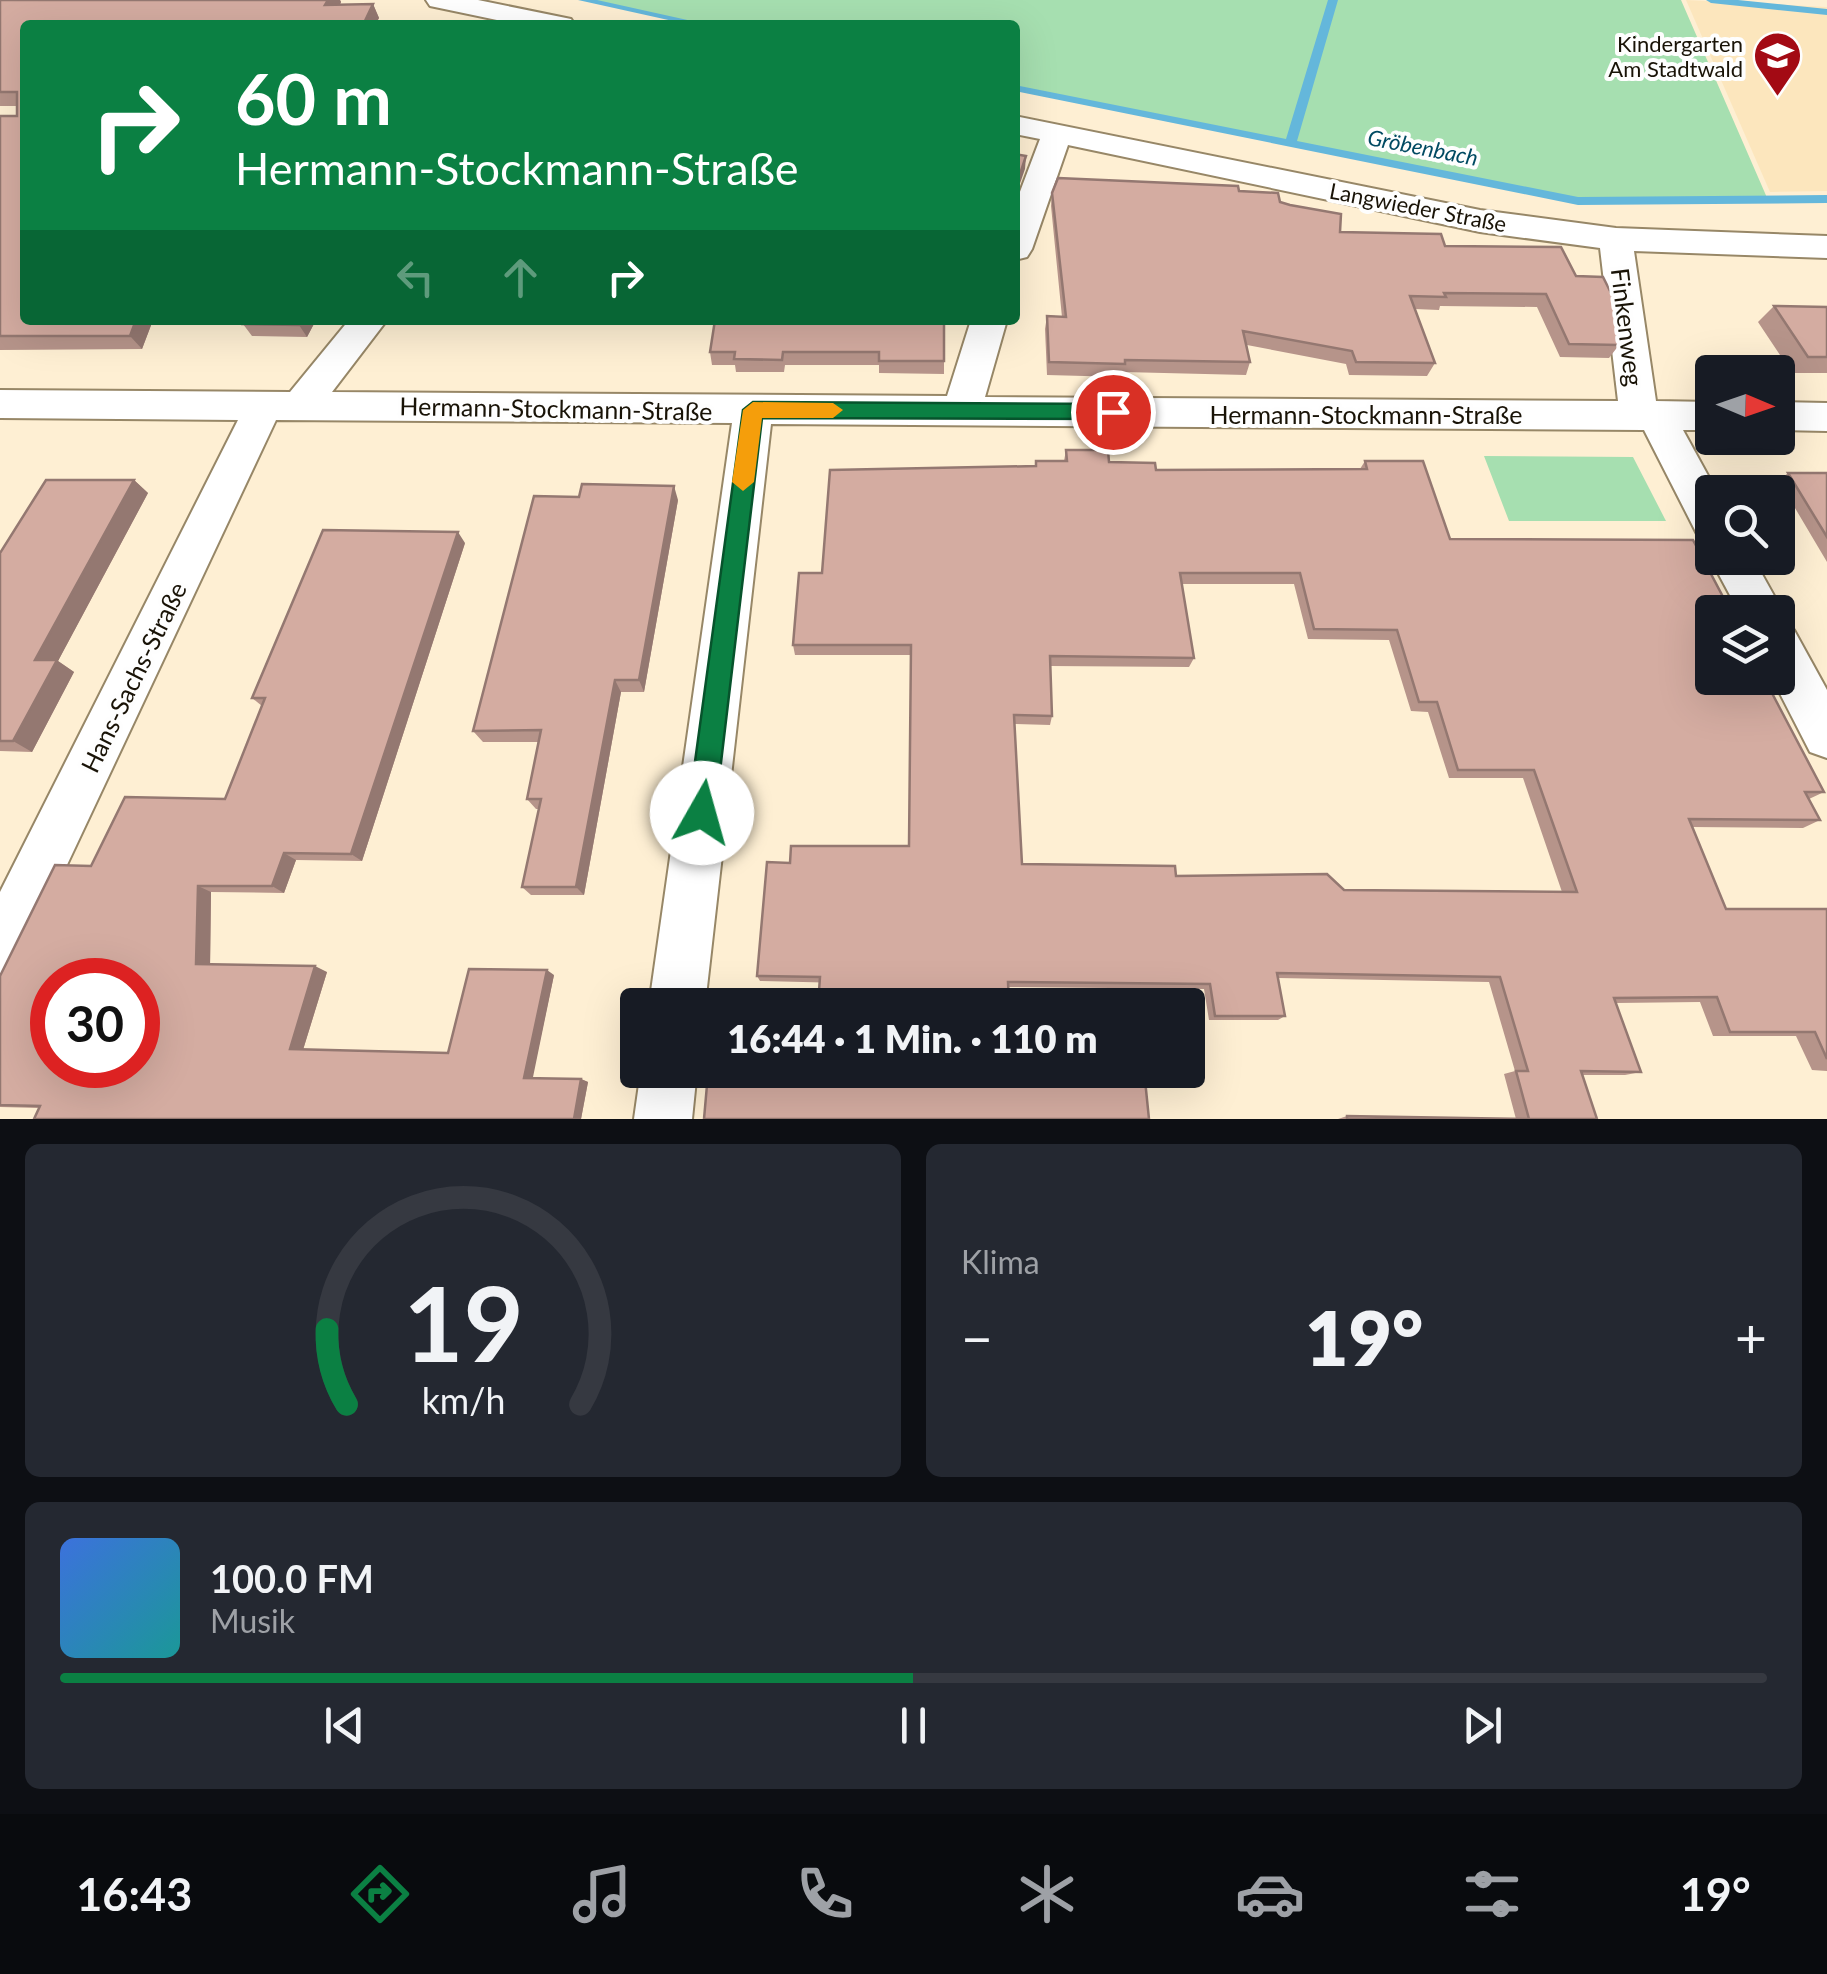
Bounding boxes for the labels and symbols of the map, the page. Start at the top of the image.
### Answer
place label: Kindergarten Am Stadtwald [1608,30,1743,82]
school or university icon: Kindergarten Am Stadtwald [1752,30,1804,98]
water label: Gröbenbach [1366,123,1480,171]
street label: Langwieder Straße [1327,177,1509,237]
street label: Finkenweg [1606,266,1650,388]
north arrow [1695,355,1795,455]
pin [1071,370,1156,455]
street label: Hermann-Stockmann-Straße [399,390,713,426]
street label: Hermann-Stockmann-Straße [1209,399,1523,429]
street label: Hans-Sachs-Straße [74,577,192,777]
position arrow [650,761,754,865]
speed limit sign: 30 [30,958,160,1088]

